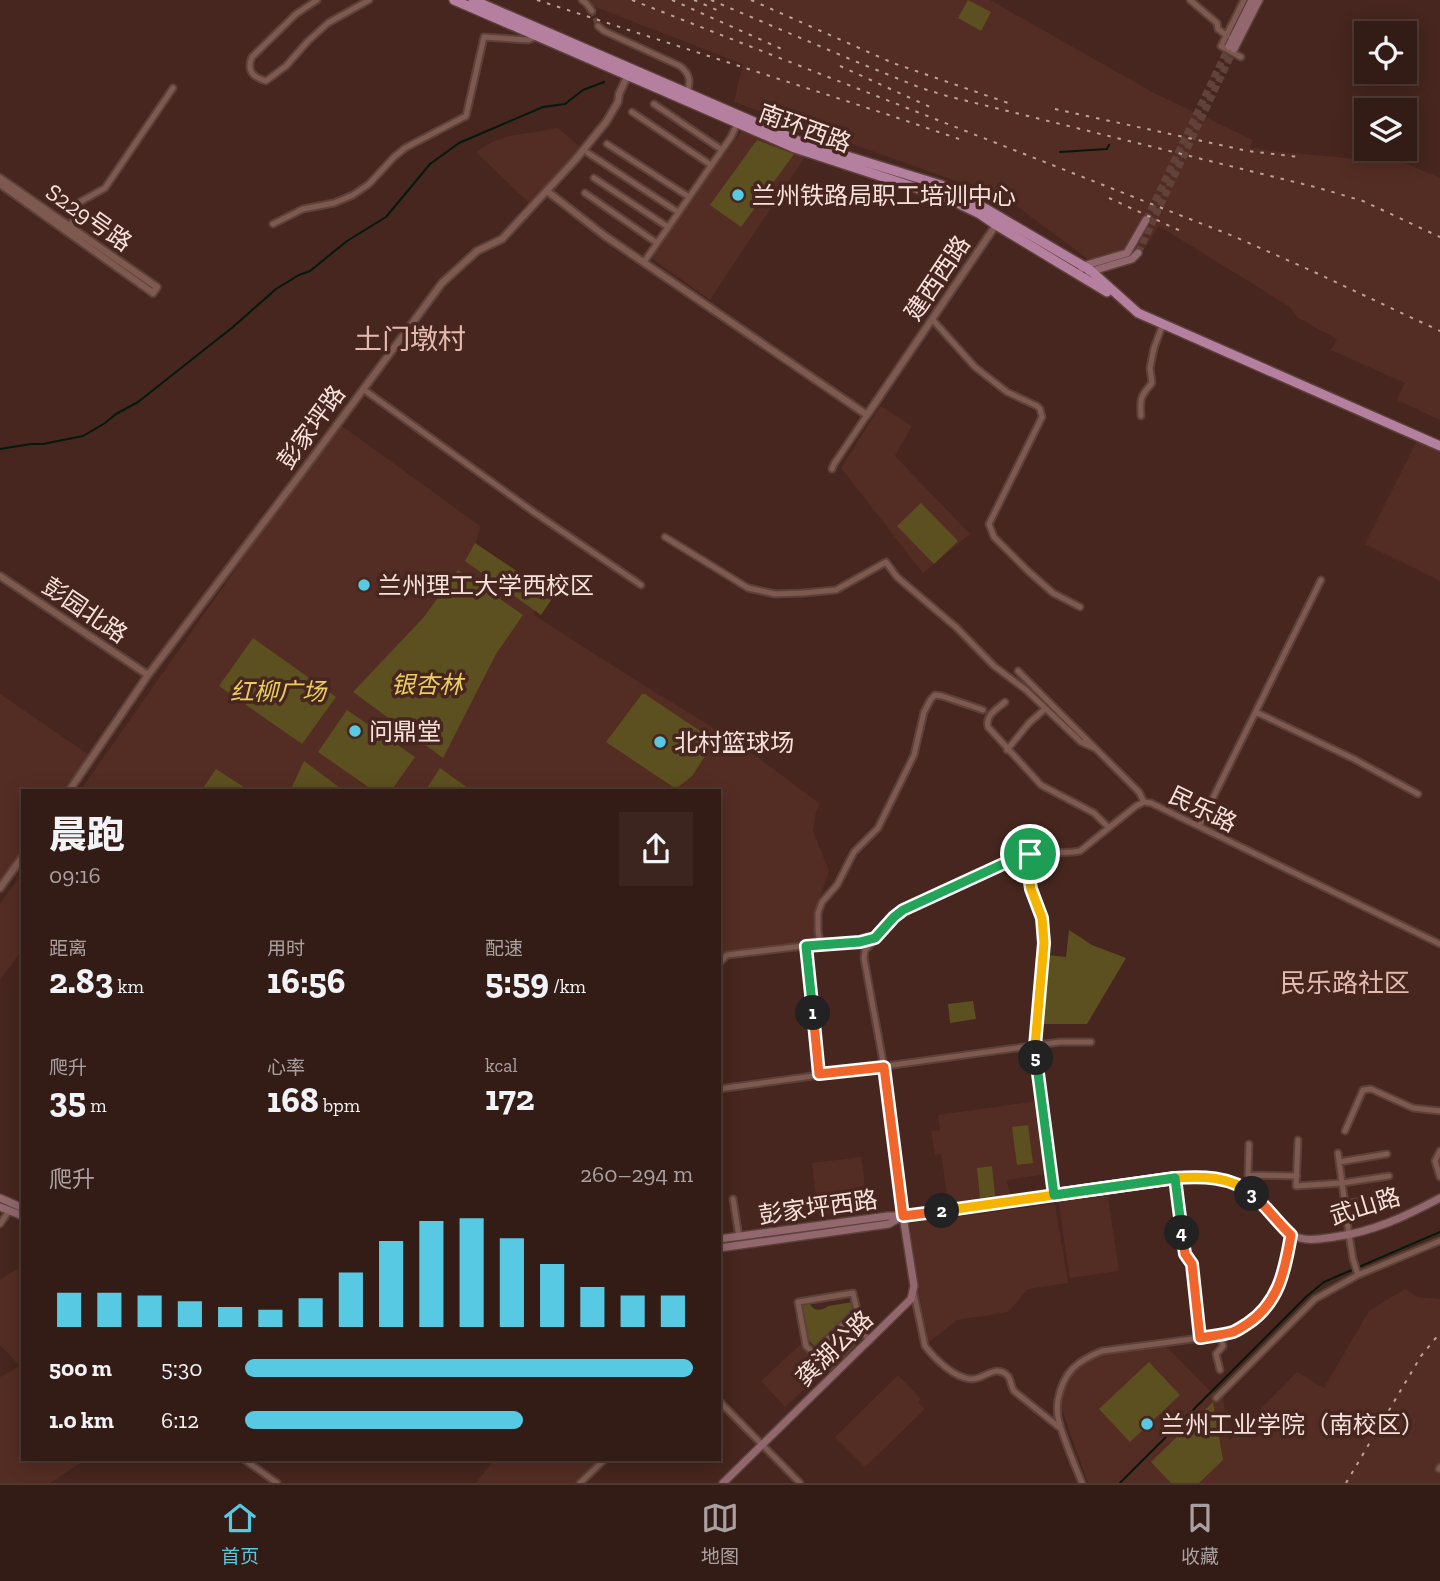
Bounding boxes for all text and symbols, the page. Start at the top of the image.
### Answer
map controls [1354,21,1417,161]
button: locate [1354,21,1417,84]
street label: 南环西路 [755,98,855,158]
button: layers [1354,98,1417,161]
street label: S229号路 [40,177,138,257]
place label: 兰州铁路局职工培训中心 [752,181,1016,210]
marker: 兰州铁路局职工培训中心 [730,187,746,203]
street label: 建西西路 [898,230,976,326]
district label: 土门墩村 [354,323,466,356]
street label: 彭家坪路 [271,380,351,474]
street label: 彭园北路 [37,571,133,649]
place label: 兰州理工大学西校区 [378,571,594,600]
marker: 兰州理工大学西校区 [356,577,372,593]
park label: 银杏林 [391,670,466,699]
park label: 红柳广场 [230,677,328,706]
place label: 问鼎堂 [369,717,441,746]
marker: 问鼎堂 [347,723,363,739]
place label: 北村篮球场 [674,728,794,757]
marker: 北村篮球场 [652,734,668,750]
street label: 民乐路 [1164,780,1242,838]
text: 晨跑 [49,812,125,858]
button: share [619,812,693,886]
pin [1000,824,1060,884]
icon: arrive [1011,835,1049,873]
text: 09:16 [49,861,101,889]
text: 距离 [49,937,87,960]
text: 用时 [267,937,305,960]
text: 配速 [485,937,523,960]
text: 2.83 [49,960,113,1002]
text: 16:56 [267,960,346,1002]
text: 5:59 [485,960,549,1002]
district label: 民乐路社区 [1280,967,1410,999]
text: km [113,975,144,998]
text: /km [549,975,586,998]
pin: 1 [796,996,830,1030]
text: 1 [809,1001,816,1024]
pin: 5 [1018,1040,1054,1076]
text: 5 [1031,1046,1040,1069]
text: kcal [485,1054,518,1077]
text: 爬升 [49,1056,87,1079]
text: 心率 [267,1056,305,1079]
text: 172 [485,1077,535,1119]
text: 35 [49,1079,86,1121]
text: 168 [267,1079,319,1121]
text: m [86,1094,107,1117]
text: bpm [319,1094,360,1117]
text: 260–294 m [580,1160,693,1188]
text: 爬升 [49,1165,95,1193]
pin: 3 [1234,1176,1270,1212]
text: 3 [1246,1182,1257,1205]
street label: 武山路 [1326,1182,1404,1230]
street label: 彭家坪西路 [757,1184,879,1230]
pin: 2 [925,1194,960,1228]
text: 2 [936,1199,947,1222]
pin: 4 [1164,1216,1200,1250]
text: 4 [1176,1221,1187,1244]
street label: 龚湖公路 [789,1304,879,1392]
text: 500 m [49,1354,112,1382]
text: 5:30 [161,1354,202,1382]
text: 1.0 km [49,1406,114,1434]
text: 6:12 [161,1406,199,1434]
place label: 兰州工业学院（南校区） [1161,1410,1425,1439]
marker: 兰州工业学院（南校区） [1139,1416,1155,1432]
tab: 首页 [221,1499,259,1568]
tab: 地图 [701,1499,739,1568]
tab: 收藏 [1181,1499,1219,1568]

